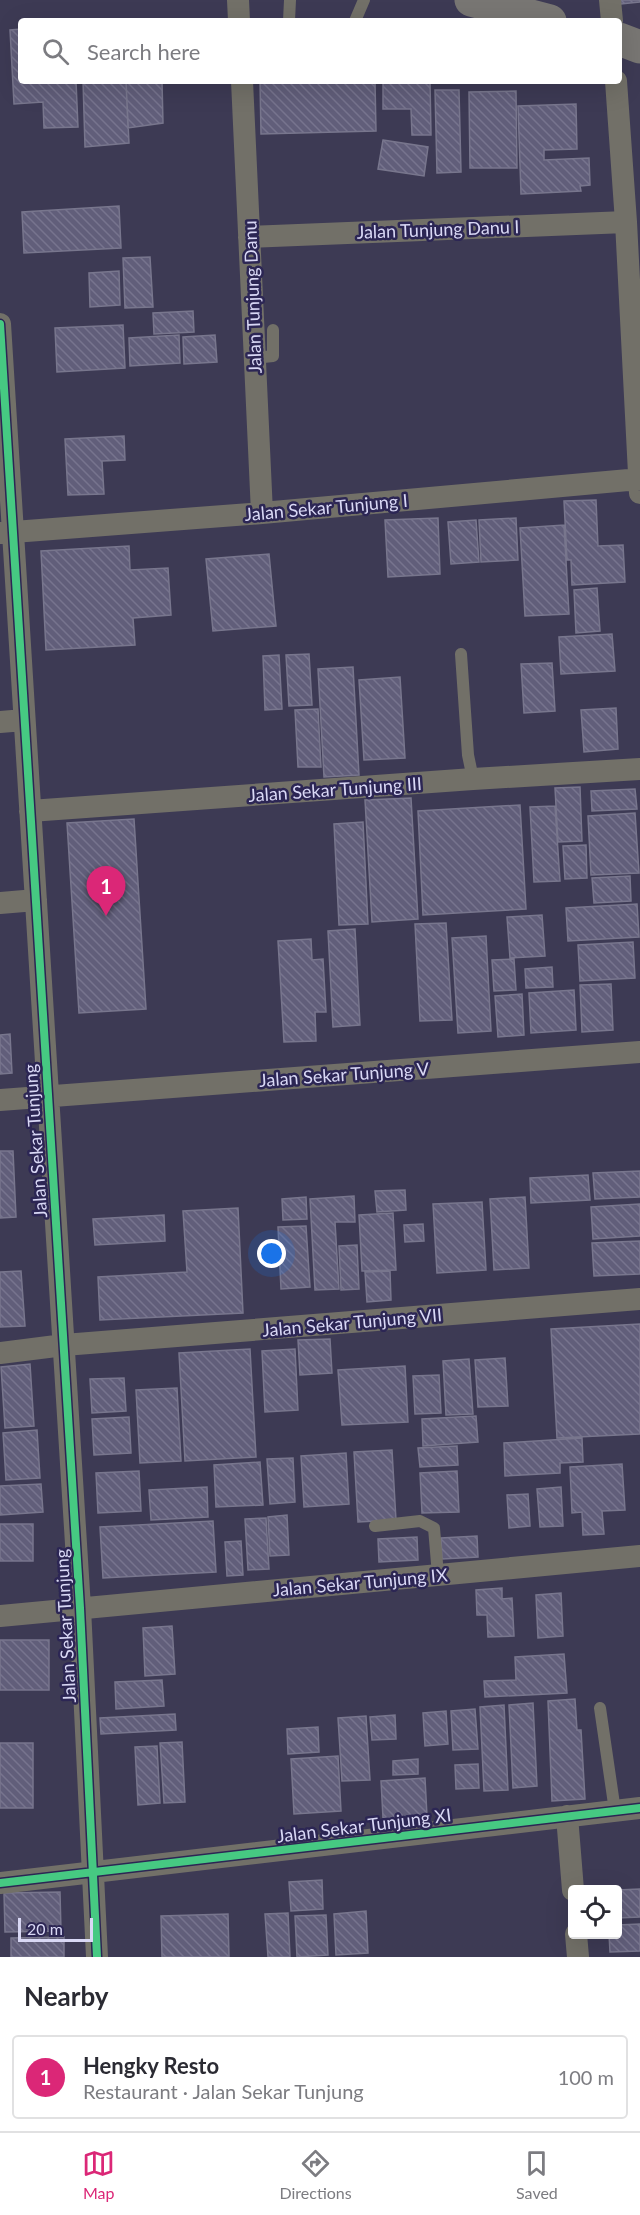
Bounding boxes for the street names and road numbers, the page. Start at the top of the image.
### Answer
street label: Jalan Tunjung Danu I [356,215,520,243]
street label: Jalan Tunjung Danu [238,220,266,374]
street label: Jalan Sekar Tunjung I [243,489,409,525]
street label: Jalan Sekar Tunjung III [247,772,423,806]
street label: Jalan Sekar Tunjung V [258,1057,431,1091]
street label: Jalan Sekar Tunjung [19,1063,51,1219]
street label: Jalan Sekar Tunjung VII [261,1303,443,1341]
street label: Jalan Sekar Tunjung [50,1548,80,1704]
street label: Jalan Sekar Tunjung IX [272,1563,449,1601]
street label: Jalan Sekar Tunjung XI [276,1803,452,1847]

